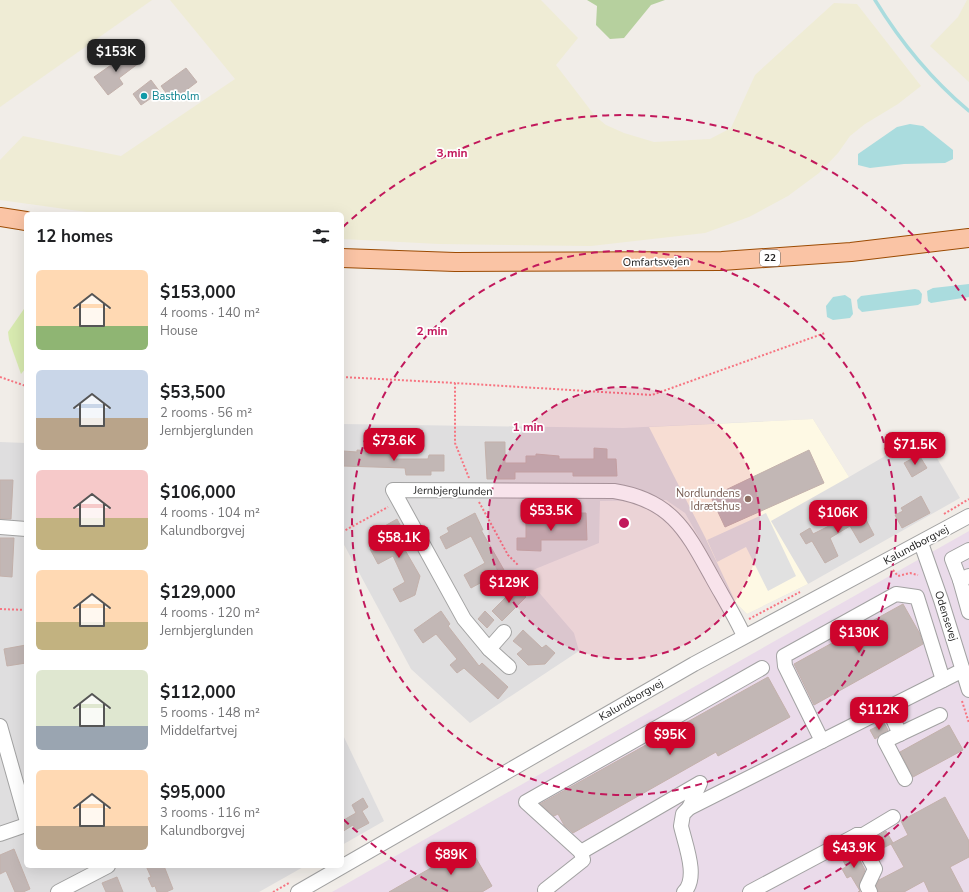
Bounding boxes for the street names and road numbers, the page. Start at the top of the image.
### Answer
road number: 22 [760,250,780,266]
street label: Omfartsvejen [623,254,689,270]
street label: Jernbjerglunden [412,483,493,499]
street label: Kalundborgvej [881,522,951,568]
street label: Odensevej [931,589,961,643]
street label: Kalundborgvej [596,676,666,724]

